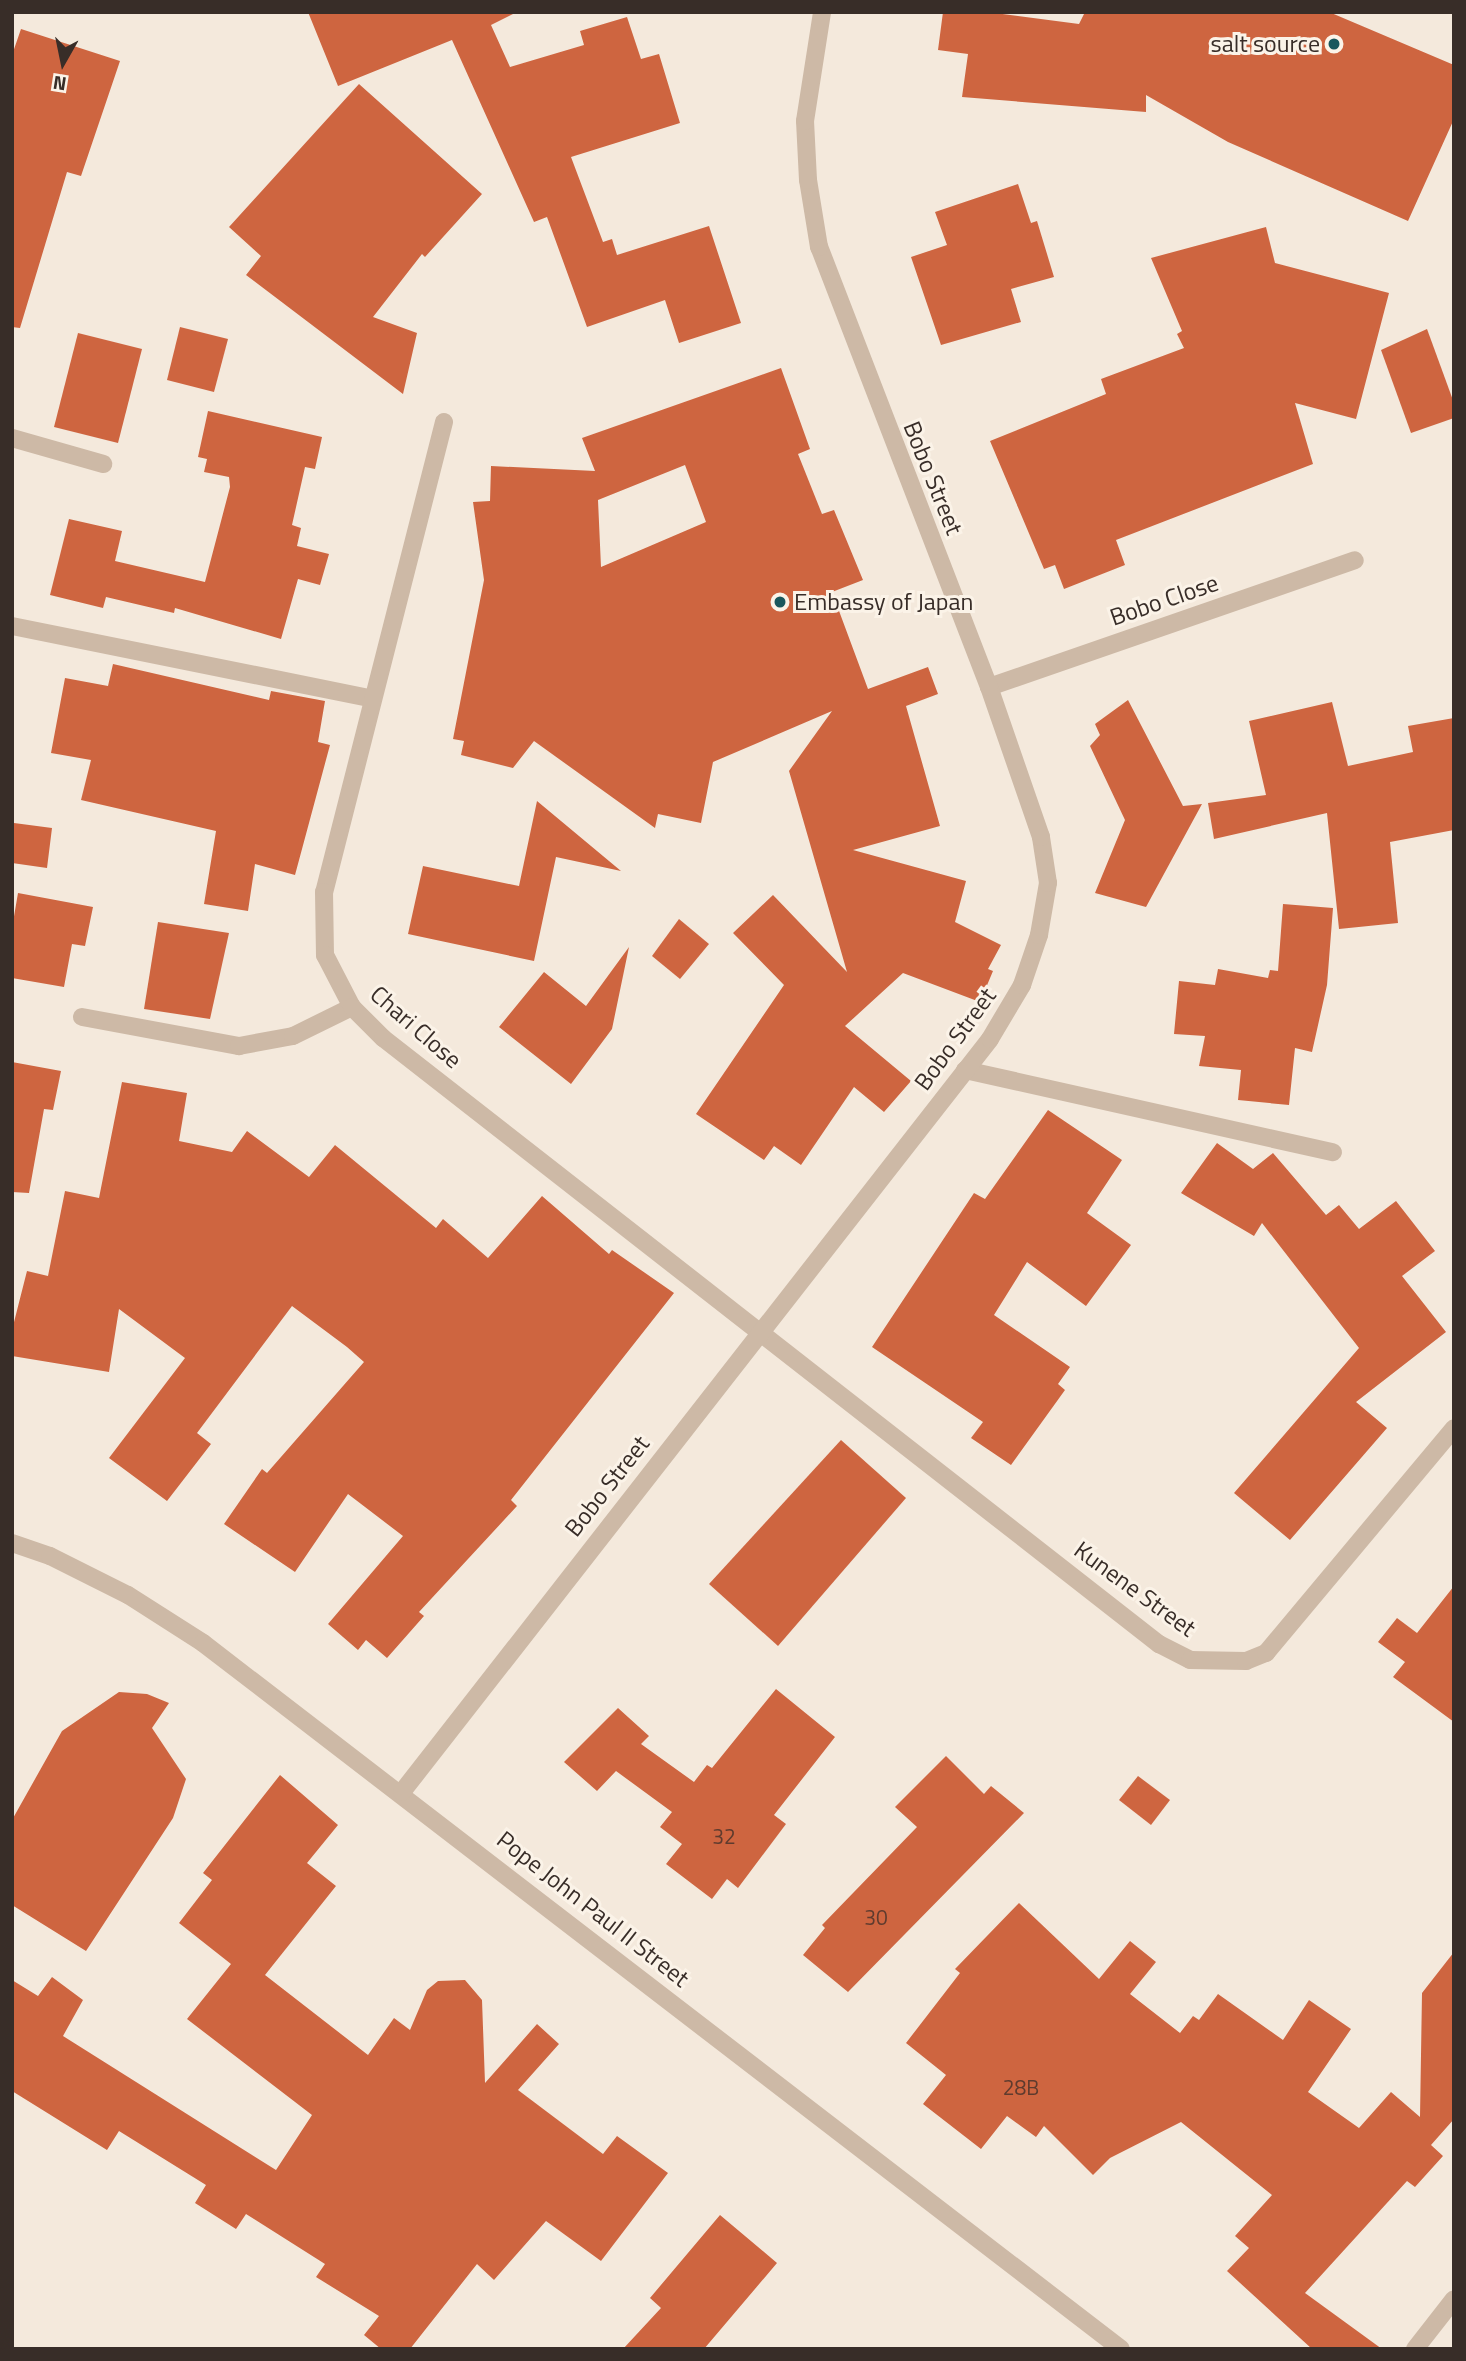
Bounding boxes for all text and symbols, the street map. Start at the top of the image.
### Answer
north arrow [28,28,98,98]
place label: salt source [1210,30,1320,58]
marker: salt source [1326,36,1342,52]
text: N [51,69,68,100]
street label: Bobo Street [897,417,969,539]
street label: Bobo Close [1106,568,1222,632]
place label: Embassy of Japan [794,588,973,616]
marker: Embassy of Japan [772,594,788,610]
street label: Chari Close [365,980,467,1074]
street label: Bobo Street [908,982,1002,1096]
street label: Bobo Street [559,1430,655,1542]
street label: Kunene Street [1069,1535,1201,1643]
house number: 32 [712,1823,736,1849]
street label: Pope John Paul II Street [491,1825,695,1993]
house number: 30 [864,1904,888,1930]
house number: 28B [1003,2074,1039,2100]

